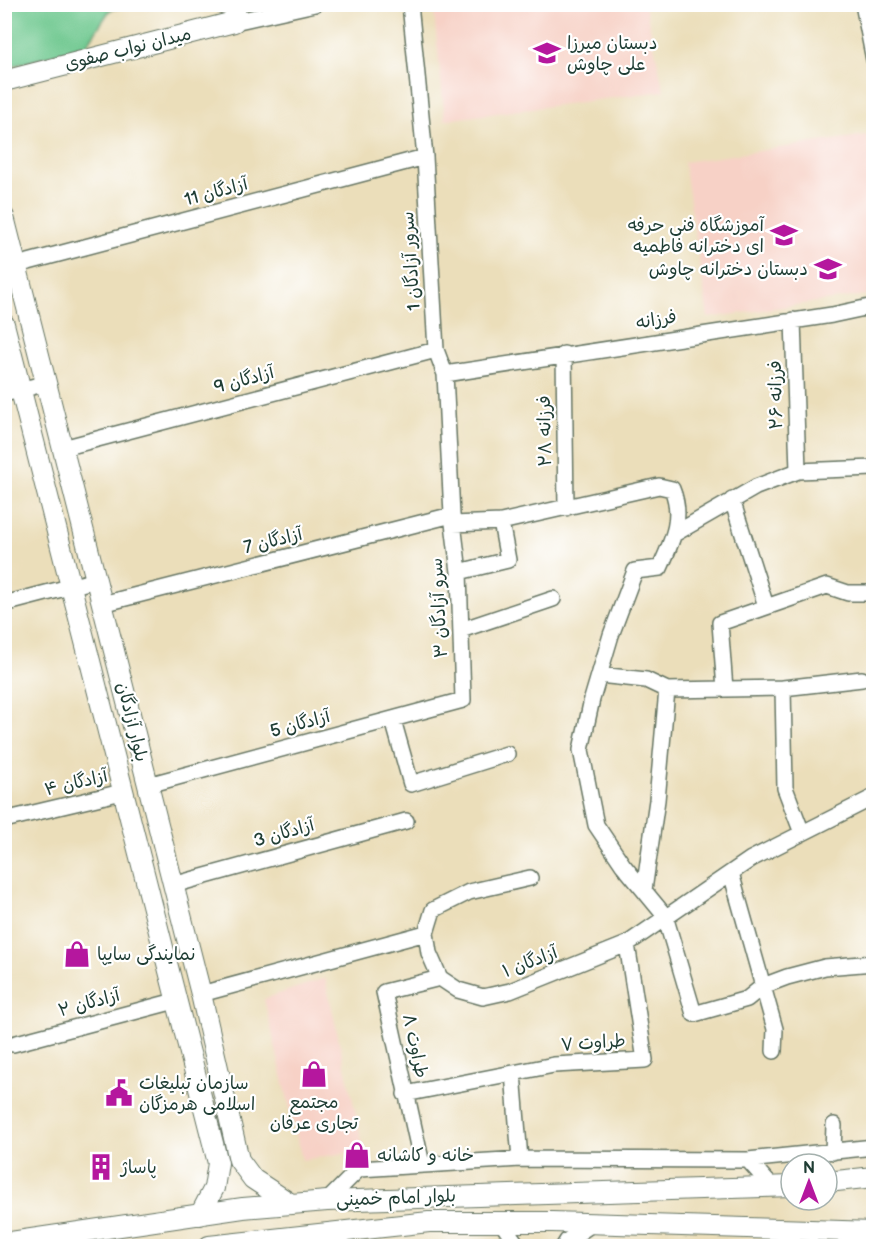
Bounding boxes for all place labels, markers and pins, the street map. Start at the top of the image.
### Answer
place label: دبستان میرزا علی چاوش [567,33,657,76]
school or university icon: دبستان میرزا علی چاوش [532,38,562,68]
place label: آموزشگاه فنی حرفه ای دخترانه فاطمیه [628,215,766,257]
school or university icon: آموزشگاه فنی حرفه ای دخترانه فاطمیه [769,220,799,250]
school or university icon: دبستان دخترانه چاوش [813,254,843,284]
place label: دبستان دخترانه چاوش [649,259,808,281]
shop icon: نمایندگی سایپا [62,939,92,969]
place label: نمایندگی سایپا [97,944,195,966]
shop icon: مجتمع تجاری عرفان [299,1059,329,1089]
place label: سازمان تبلیغات اسلامی هرمزگان [139,1073,255,1115]
public building icon: سازمان تبلیغات اسلامی هرمزگان [104,1078,134,1108]
place label: مجتمع تجاری عرفان [270,1092,359,1134]
shop icon: خانه و کاشانه [342,1140,372,1170]
place label: خانه و کاشانه [377,1145,474,1166]
building icon: پاساژ [86,1152,116,1182]
place label: پاساژ [119,1157,157,1179]

